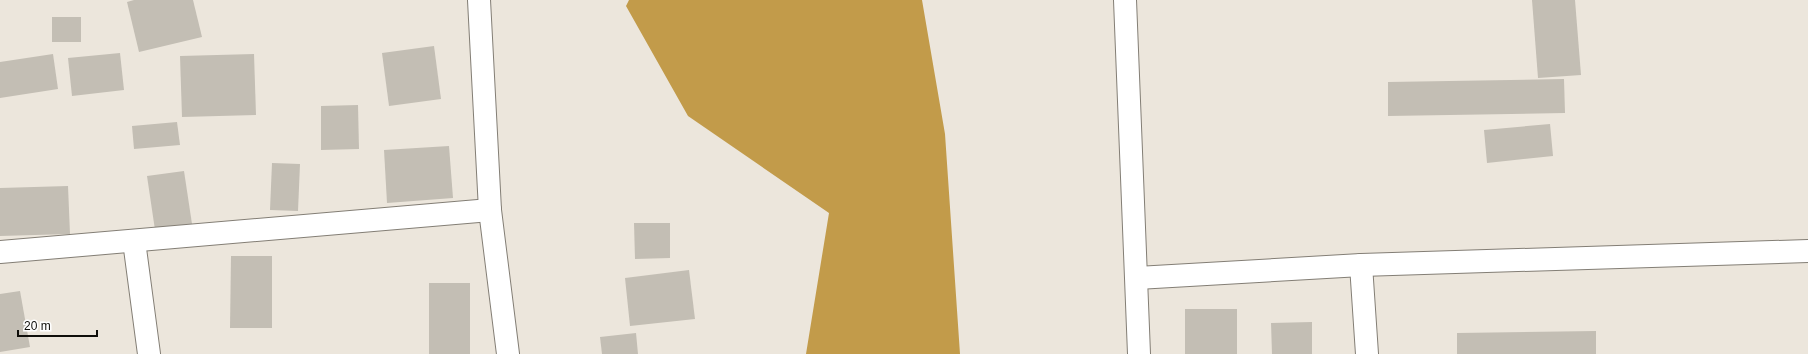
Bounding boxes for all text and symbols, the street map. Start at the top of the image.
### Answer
scale bar [18,312,97,338]
text: 20 m [24,319,51,333]

